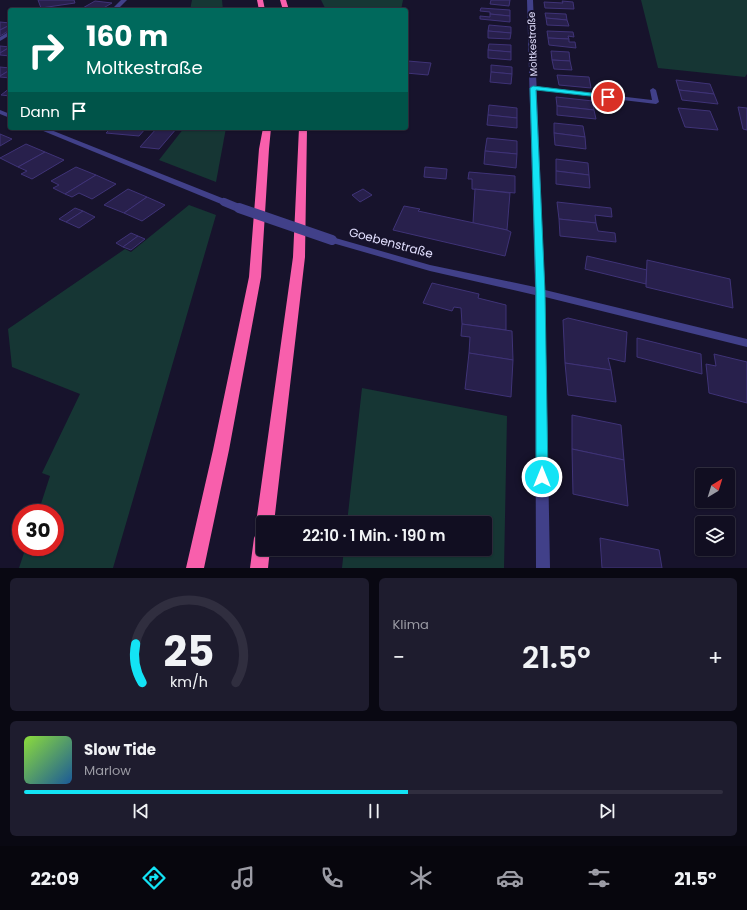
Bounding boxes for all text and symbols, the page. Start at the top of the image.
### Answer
street label: Moltkestraße [524,11,541,77]
text: 160 m [86,17,168,56]
icon: right [20,24,72,76]
text: Moltkestraße [86,55,203,80]
pin [591,80,625,114]
icon: arrive [597,86,619,108]
icon: arrive [68,100,90,122]
text: Dann [20,101,60,122]
street label: Goebenstraße [347,223,435,262]
position arrow [521,456,563,498]
north arrow [695,468,735,508]
map controls [695,468,735,556]
speed limit sign: 30 [12,504,64,556]
button: layers [695,516,735,556]
text: 22:10 · 1 Min. · 190 m [303,525,445,546]
text: Klima [393,615,429,634]
text: 25 [164,621,215,680]
text: 21.5° [522,636,591,679]
text: − [393,642,405,673]
text: + [708,642,723,673]
text: km/h [170,671,208,691]
text: Slow Tide [84,739,156,760]
text: Marlow [84,761,131,780]
icon: previous [130,800,152,822]
icon: pause [363,800,385,822]
icon: next [596,800,618,822]
icon: directions [140,864,168,892]
icon: music [229,864,257,892]
icon: phone [318,864,346,892]
icon: climate [407,864,435,892]
icon: car [496,864,524,892]
icon: filters [585,864,613,892]
text: 22:09 [31,866,79,891]
text: 21.5° [674,866,716,891]

